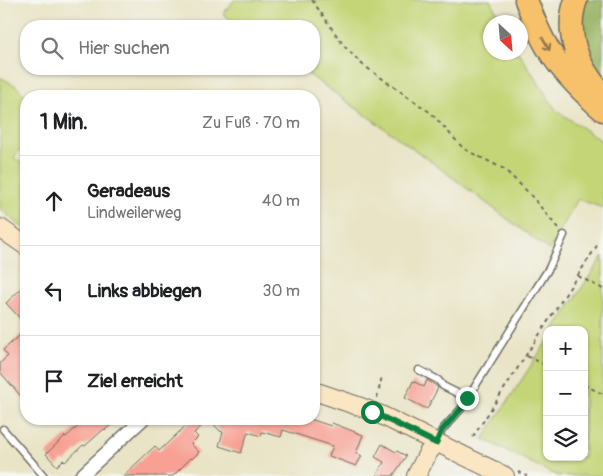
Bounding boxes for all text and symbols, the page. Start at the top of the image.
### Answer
north arrow [483,15,528,60]
search box [20,20,320,75]
icon: search [38,34,66,62]
text: Hier suchen [78,36,170,60]
one-way arrow [541,37,551,52]
text: 1 Min. [40,109,88,136]
text: Zu Fuß · 70 m [202,113,300,133]
text: Geradeaus [87,179,170,203]
icon: ahead [40,187,68,215]
text: 40 m [262,191,300,211]
text: Lindweilerweg [87,203,181,223]
icon: left [40,277,68,305]
text: Links abbiegen [87,279,202,303]
text: 30 m [262,281,300,301]
map controls [543,326,588,461]
button: + [543,326,588,371]
icon: arrive [40,367,68,395]
text: Ziel erreicht [87,369,183,393]
button: − [543,371,588,416]
route end [456,387,479,410]
route start [361,401,384,424]
button: layers [543,416,588,461]

